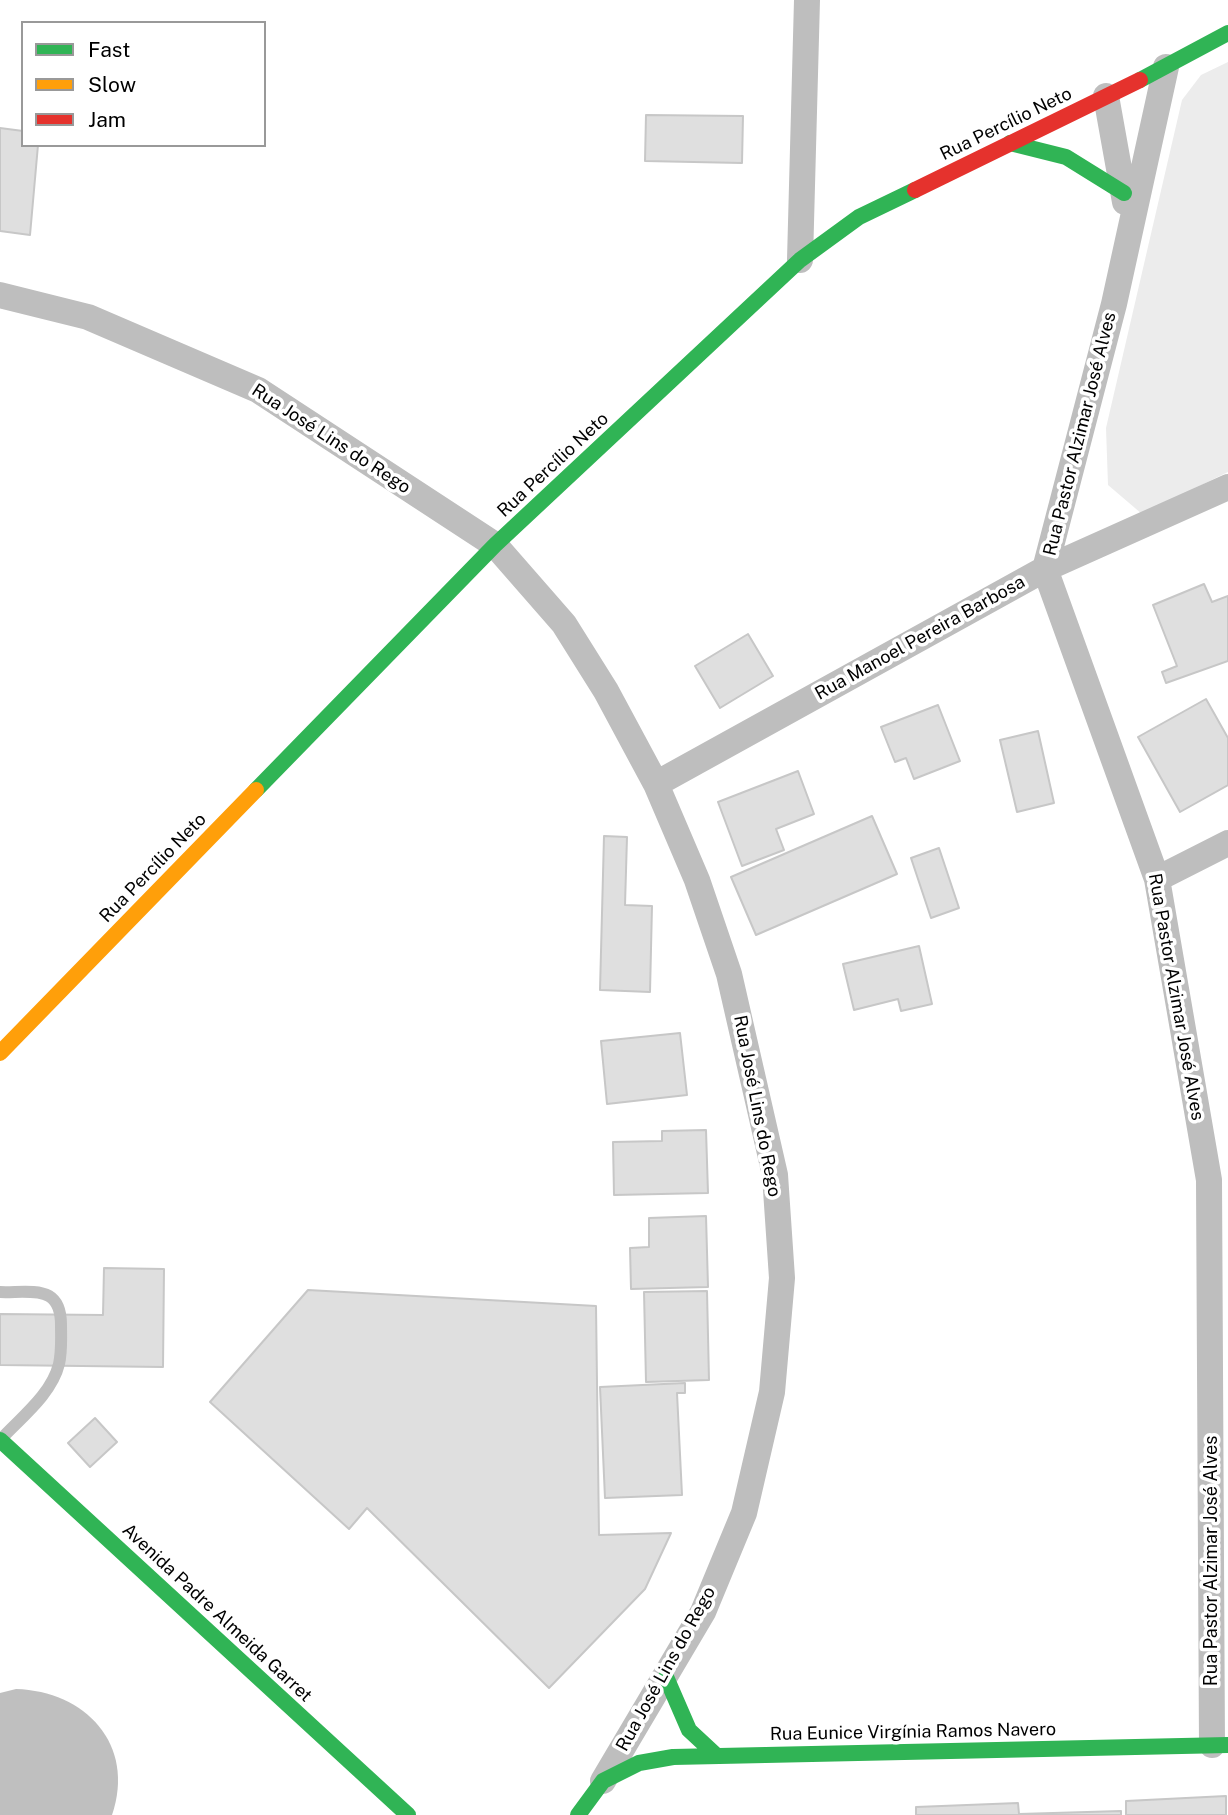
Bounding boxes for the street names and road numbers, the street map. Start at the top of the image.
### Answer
street label: Rua Percílio Neto [937,83,1075,165]
street label: Rua Pastor Alzimar José Alves [1039,310,1121,558]
street label: Rua José Lins do Rego [248,380,414,498]
street label: Rua Percílio Neto [493,408,613,522]
street label: Rua Manoel Pereira Barbosa [811,571,1029,705]
street label: Rua Percílio Neto [95,809,211,927]
street label: Rua Pastor Alzimar José Alves [1144,872,1208,1122]
street label: Rua José Lins do Rego [729,1013,785,1199]
street label: Rua Pastor Alzimar José Alves [1200,1436,1222,1686]
street label: Avenida Padre Almeida Garret [118,1519,316,1707]
street label: Rua José Lins do Rego [612,1583,720,1755]
street label: Rua Eunice Virgínia Ramos Navero [770,1719,1056,1745]

